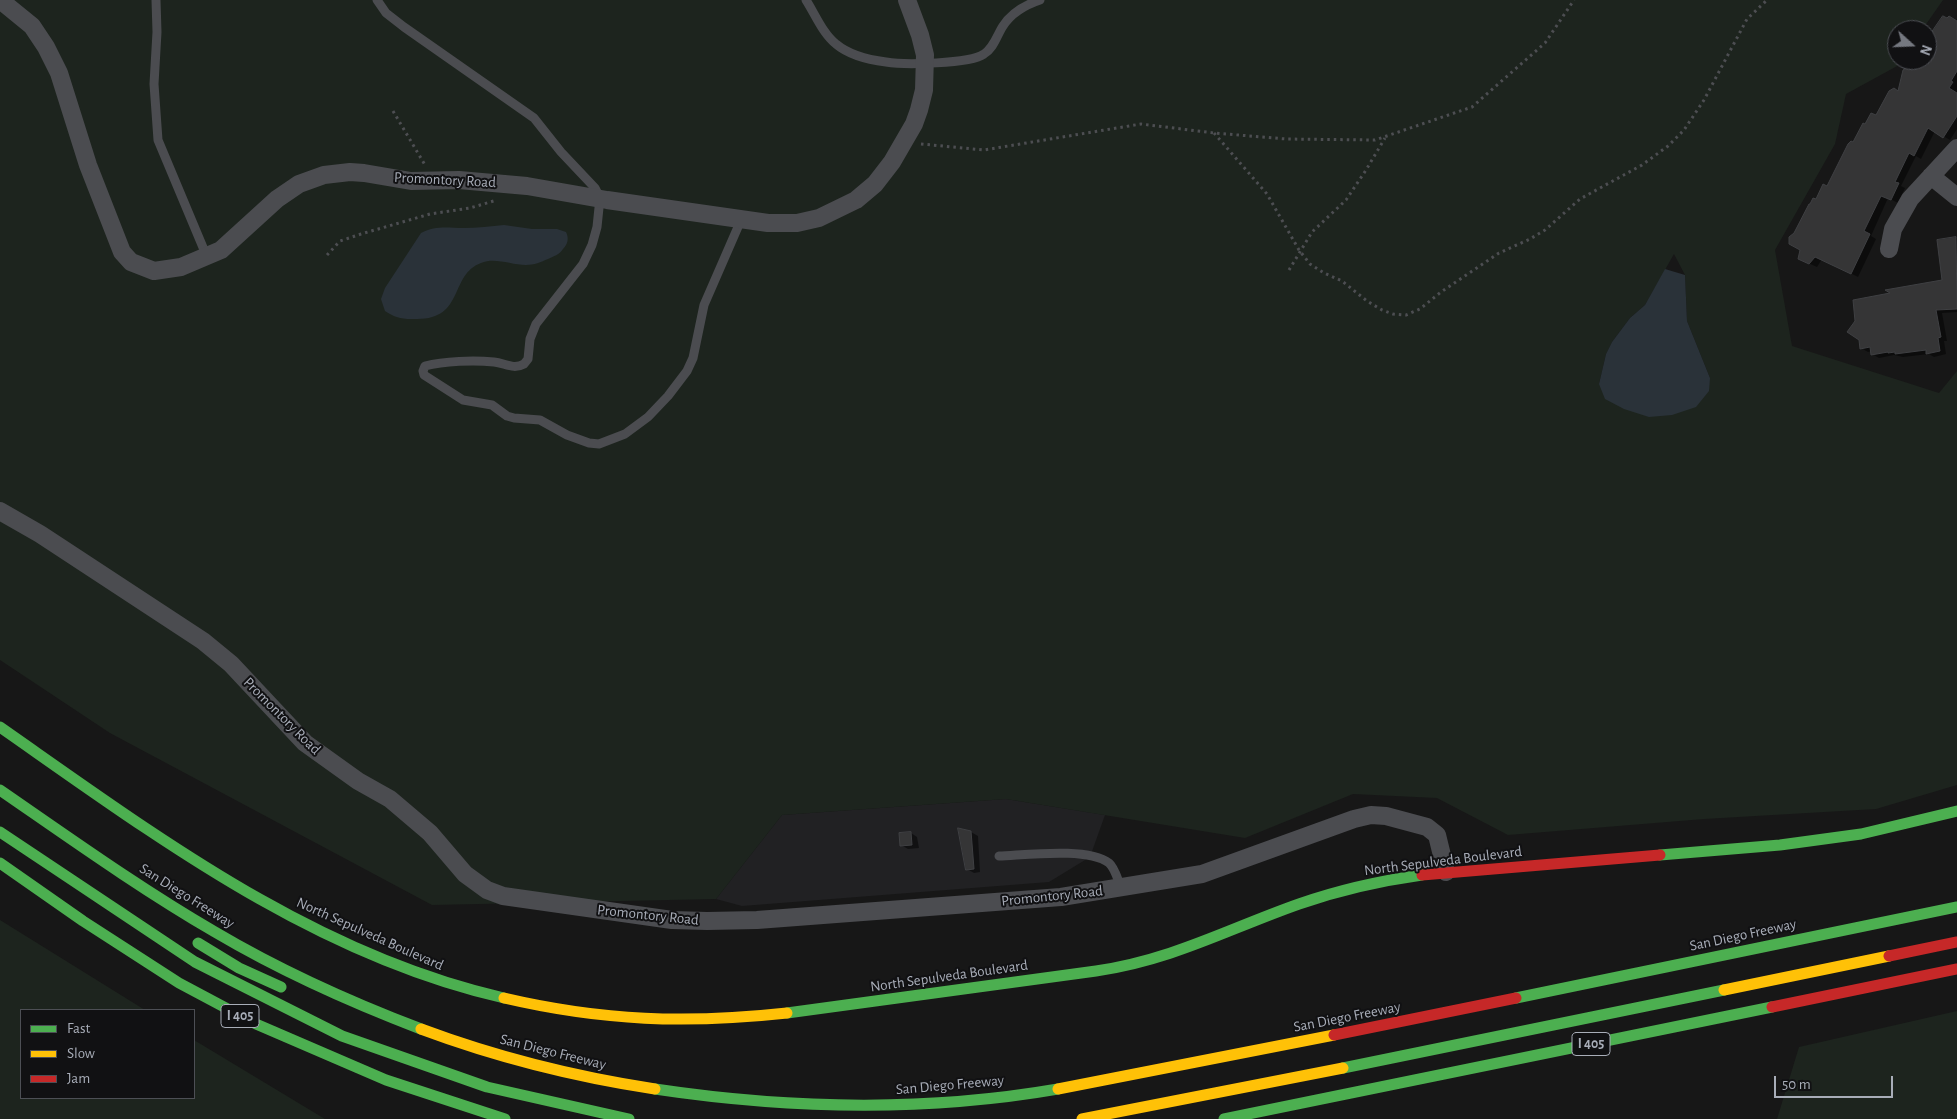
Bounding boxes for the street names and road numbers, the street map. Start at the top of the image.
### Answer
street label: Promontory Road [394,168,496,192]
street label: Promontory Road [240,674,324,758]
street label: North Sepulveda Boulevard [1363,842,1523,880]
street label: San Diego Freeway [136,860,238,932]
street label: Promontory Road [1000,882,1104,910]
street label: North Sepulveda Boulevard [294,893,446,975]
street label: Promontory Road [596,901,700,929]
street label: San Diego Freeway [1688,915,1798,955]
street label: North Sepulveda Boulevard [869,956,1029,996]
street label: San Diego Freeway [1292,998,1402,1036]
road number: I 405 [221,1004,259,1028]
street label: San Diego Freeway [498,1030,608,1074]
road number: I 405 [1572,1032,1610,1056]
street label: San Diego Freeway [895,1071,1005,1099]

